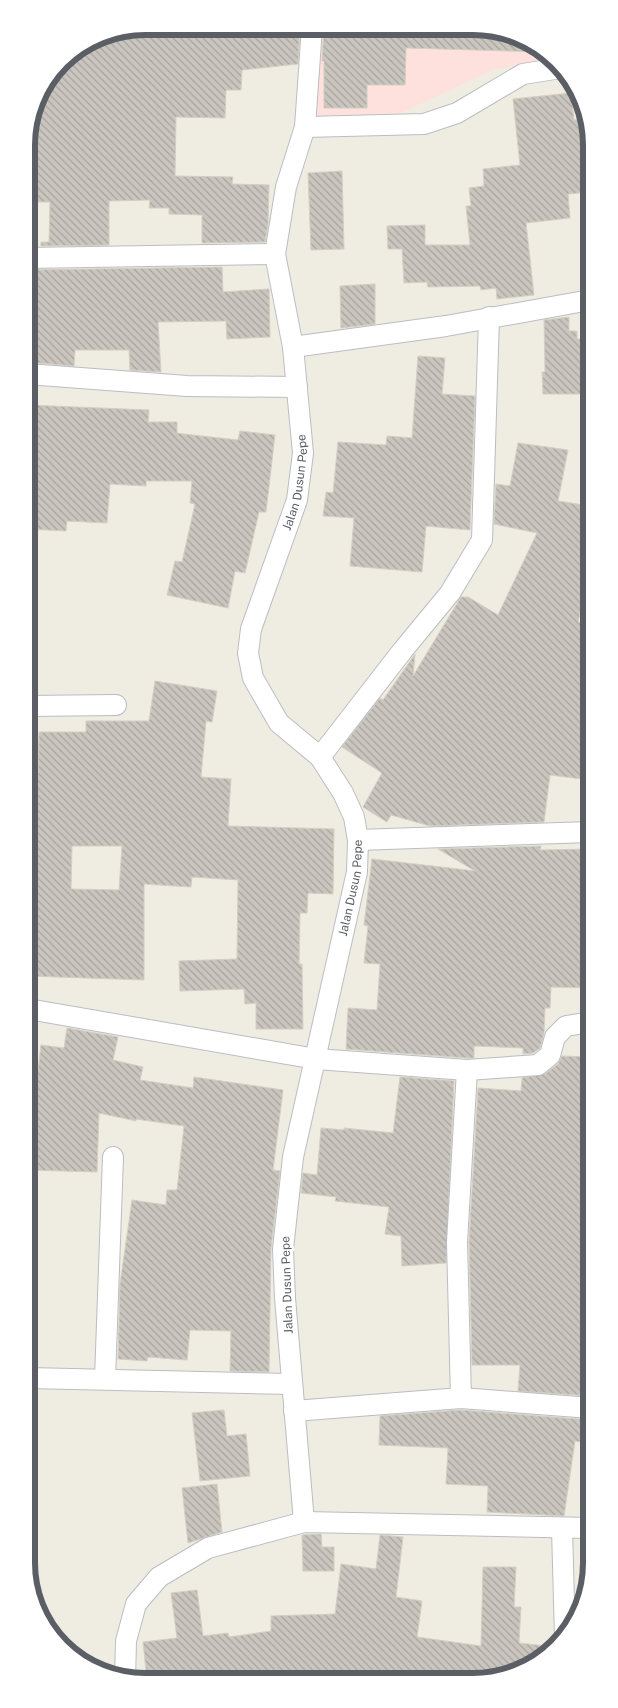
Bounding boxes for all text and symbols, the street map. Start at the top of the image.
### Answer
street label: Jalan Dusun Pepe [280,433,310,532]
street label: Jalan Dusun Pepe [336,839,365,937]
street label: Jalan Dusun Pepe [278,1236,296,1334]

